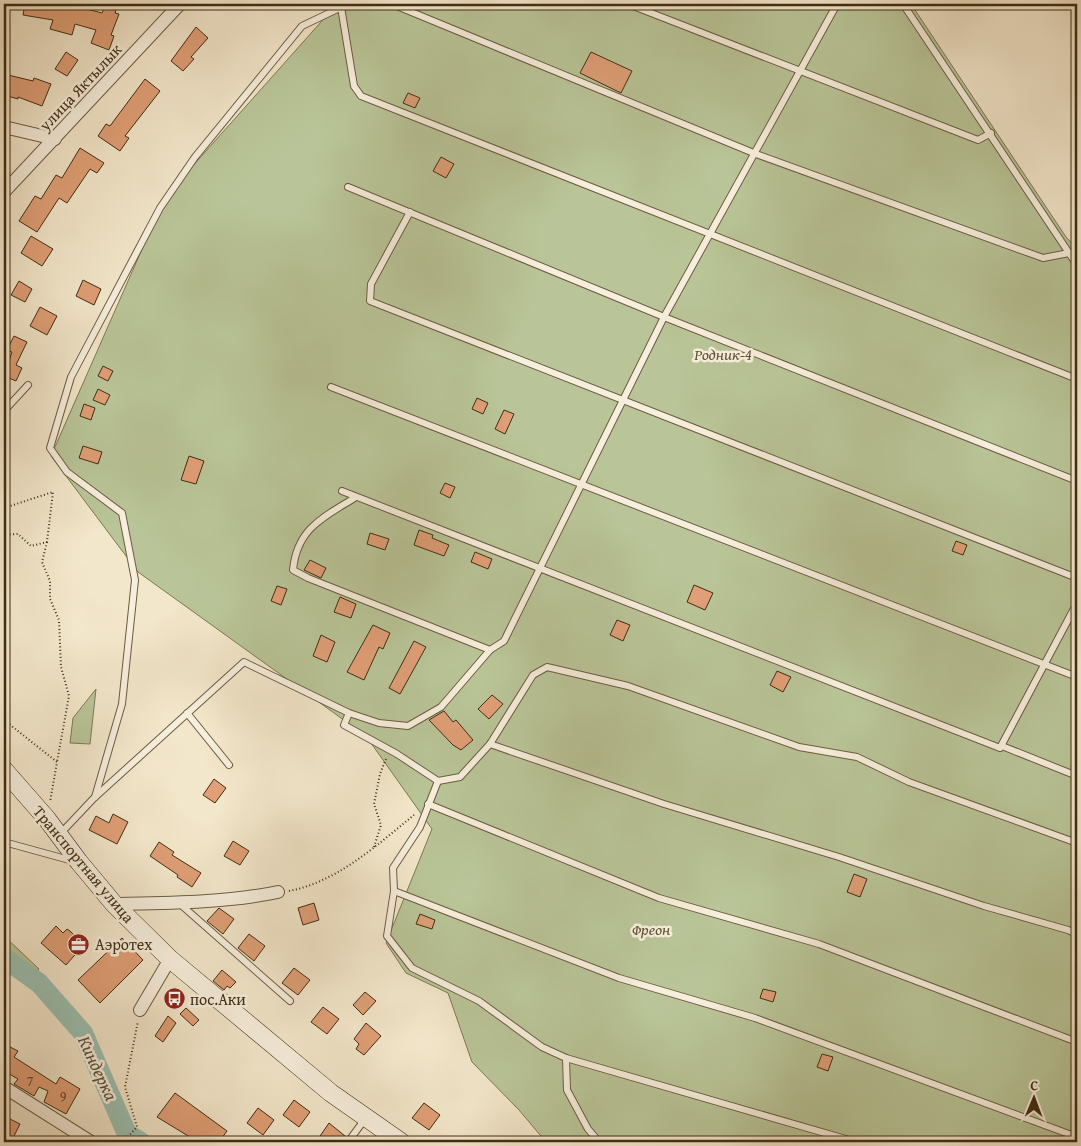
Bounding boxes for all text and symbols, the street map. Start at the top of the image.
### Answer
street label: улица Яктылык [32,37,127,137]
park label: Родник-4 [693,342,752,366]
street label: Транспортная улица [28,800,141,928]
park label: Фреон [632,917,670,941]
office icon: Аэротех [67,932,91,956]
place label: Аэротех [95,932,153,956]
bus stop icon: пос.Аки [162,987,186,1011]
place label: пос.Аки [190,987,246,1011]
water label: Киндерка [71,1031,125,1106]
house number: 7 [27,1071,34,1091]
north arrow [1008,1074,1058,1124]
text: С [1030,1075,1038,1095]
house number: 9 [60,1086,67,1106]

